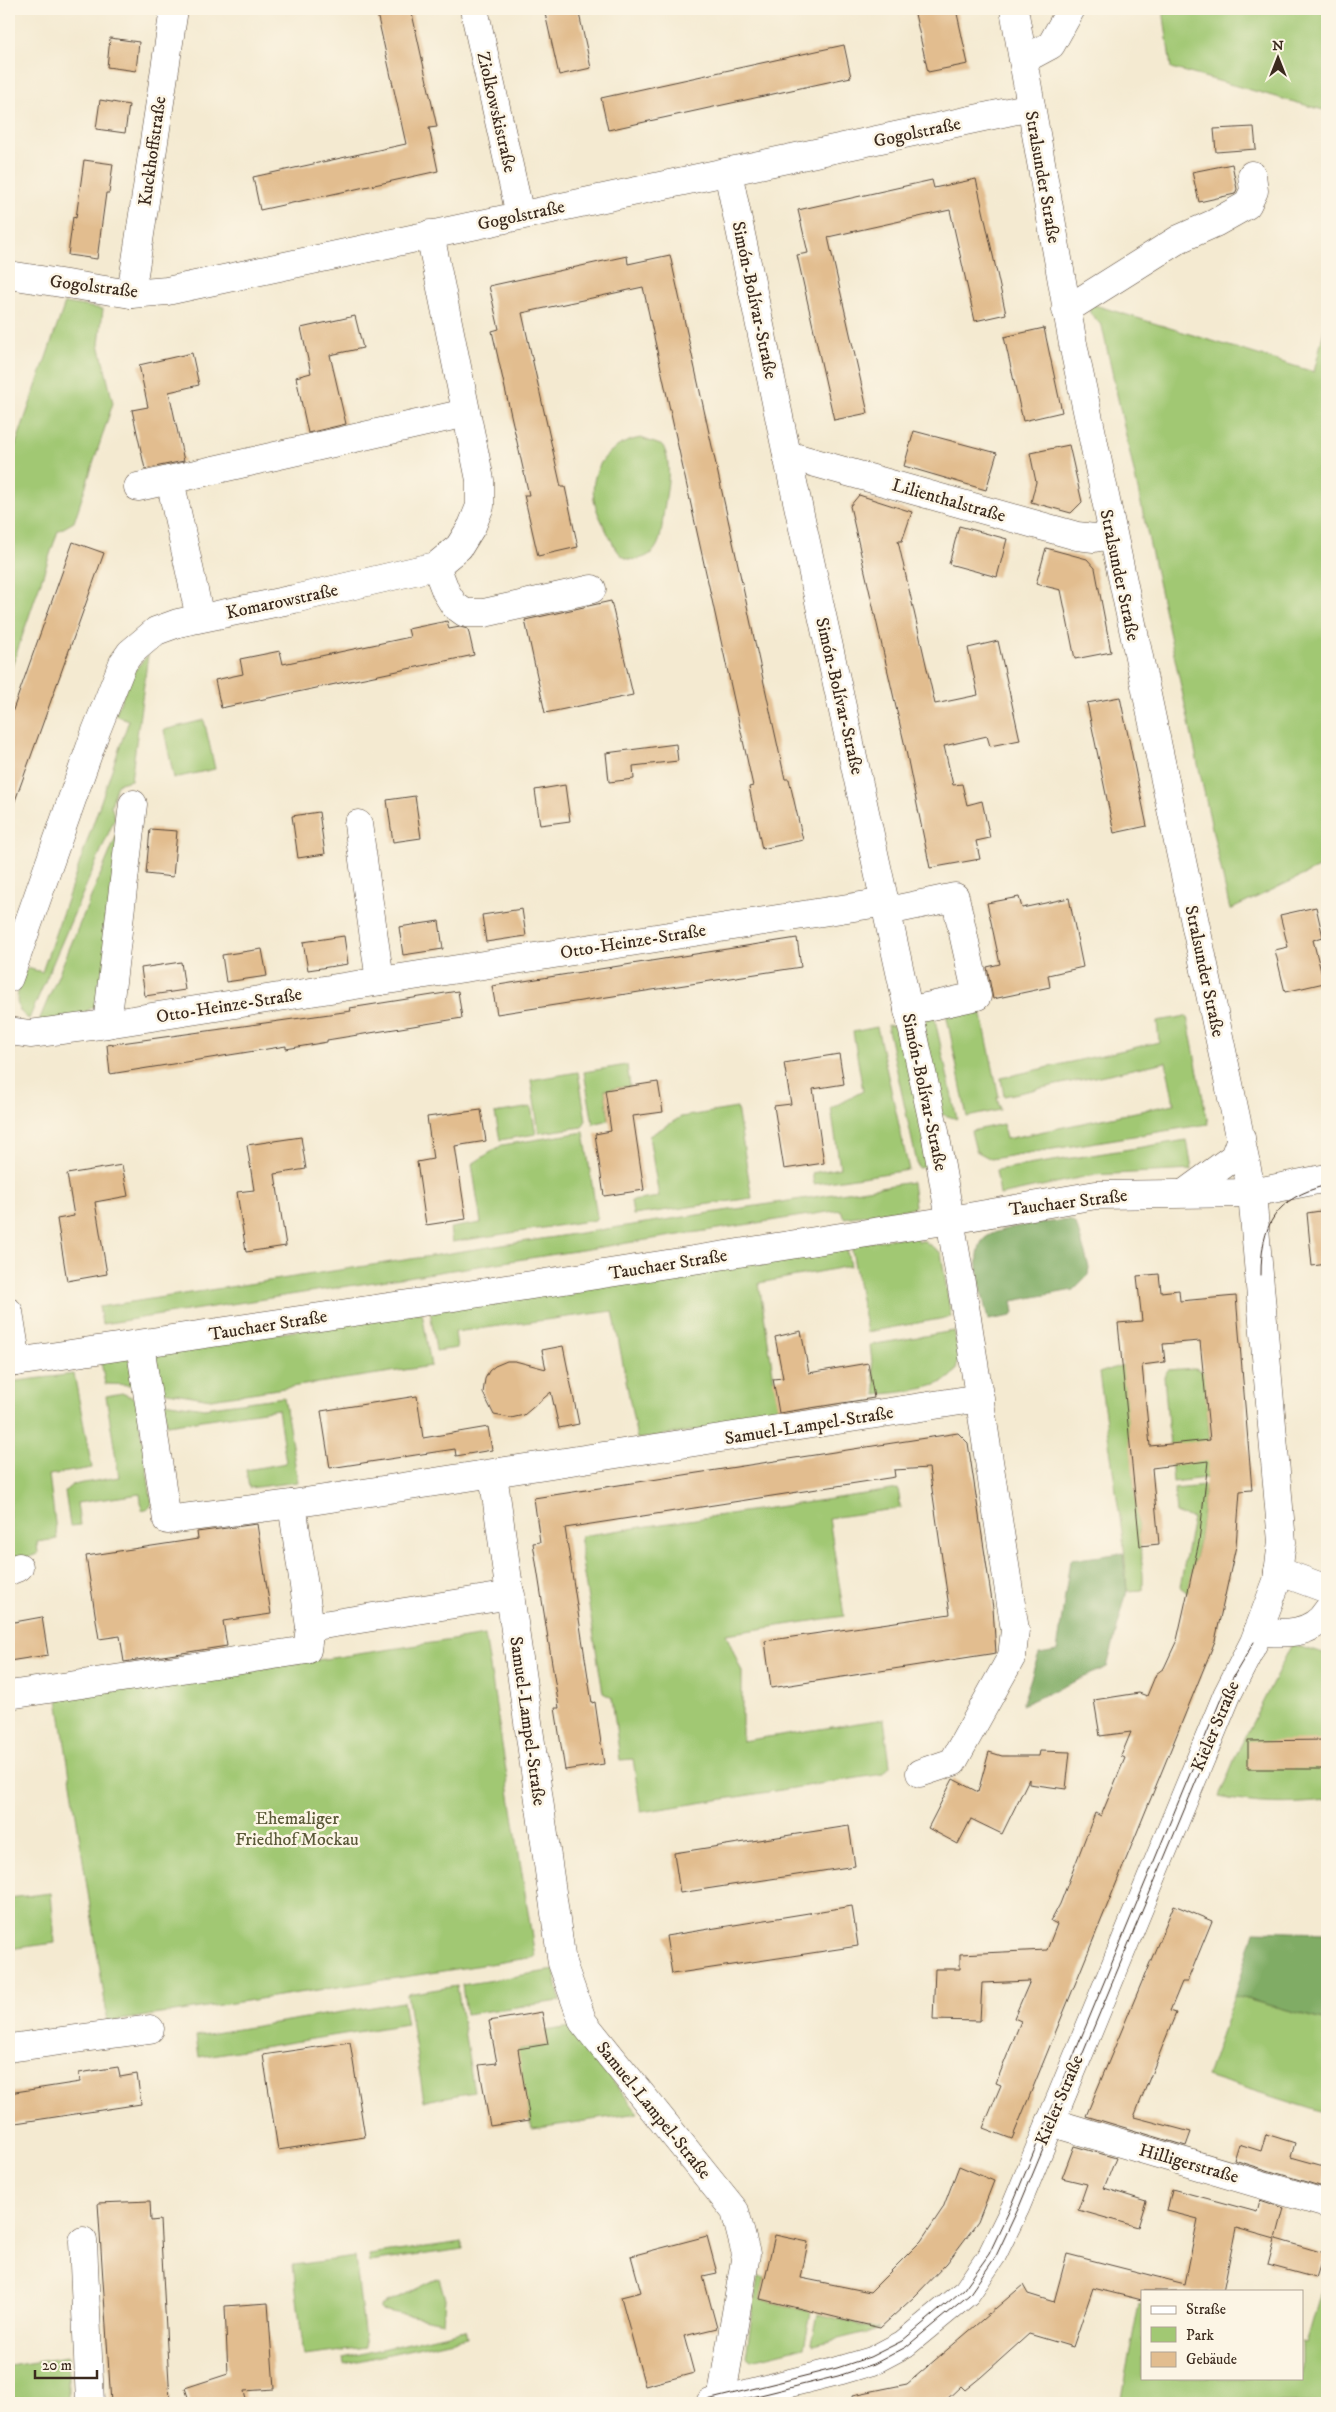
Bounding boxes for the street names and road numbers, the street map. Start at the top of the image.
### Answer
street label: Ziolkowskistraße [471,50,521,175]
street label: Kuckhoffstraße [134,95,172,207]
street label: Stralsunder Straße [1020,109,1064,245]
street label: Gogolstraße [872,113,963,153]
street label: Gogolstraße [476,196,567,236]
street label: Simón-Bolívar-Straße [727,219,781,381]
street label: Gogolstraße [49,271,139,303]
street label: Lilienthalstraße [889,474,1008,528]
street label: Stralsunder Straße [1094,507,1144,643]
street label: Komarowstraße [224,579,340,625]
street label: Simón-Bolívar-Straße [810,616,868,777]
street label: Stralsunder Straße [1179,903,1229,1039]
street label: Otto-Heinze-Straße [559,920,708,964]
street label: Otto-Heinze-Straße [155,984,304,1028]
street label: Simón-Bolívar-Straße [897,1011,951,1173]
street label: Tauchaer Straße [1008,1185,1129,1221]
street label: Tauchaer Straße [608,1245,729,1285]
street label: Tauchaer Straße [208,1306,329,1346]
street label: Samuel-Lampel-Straße [723,1402,895,1450]
street label: Samuel-Lampel-Straße [504,1635,550,1807]
street label: Kieler Straße [1187,1678,1245,1775]
street label: Samuel-Lampel-Straße [591,2037,715,2184]
street label: Kieler Straße [1031,2052,1089,2149]
street label: Hilligerstraße [1136,2139,1241,2189]

